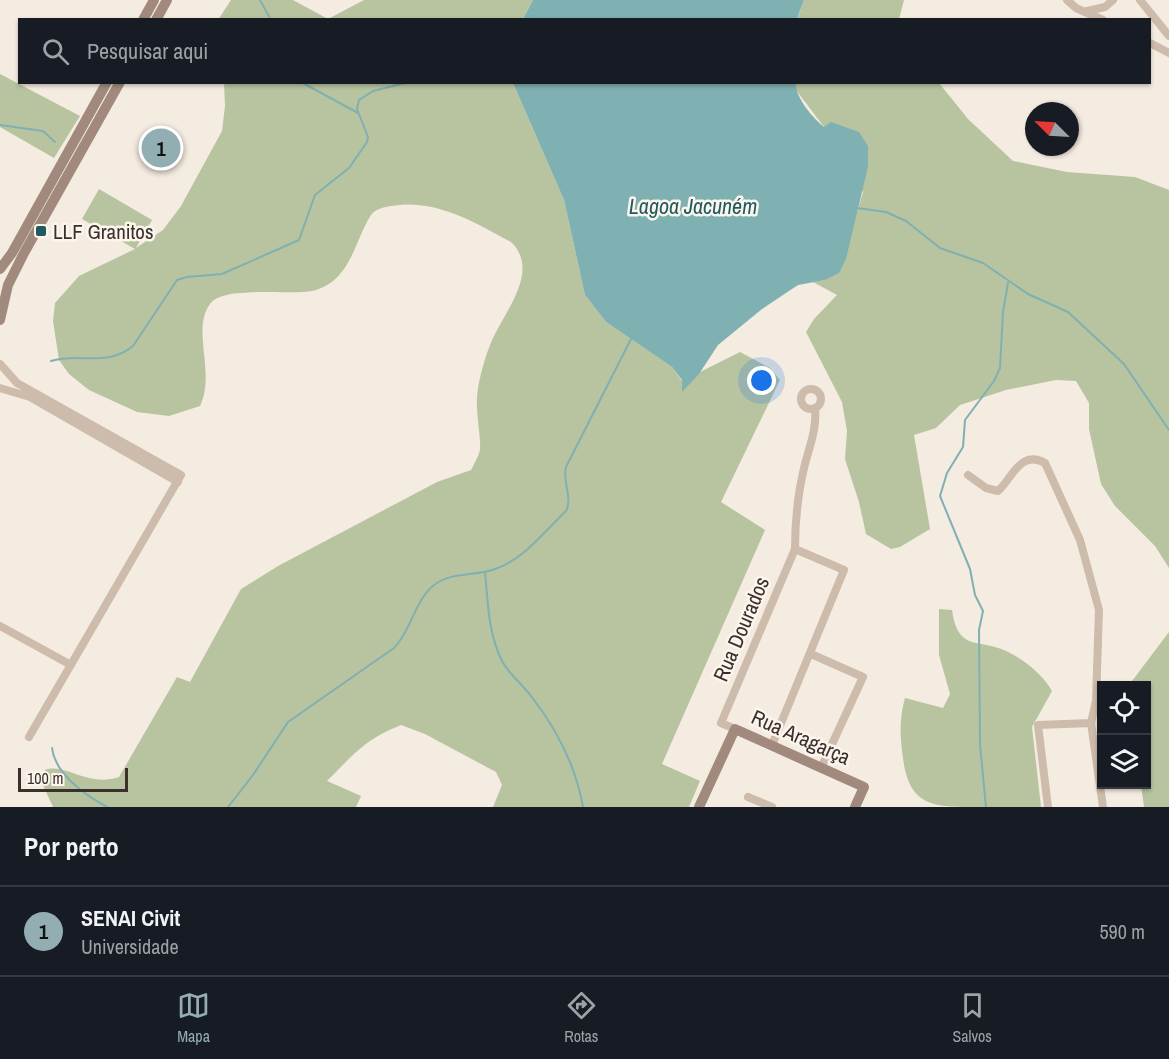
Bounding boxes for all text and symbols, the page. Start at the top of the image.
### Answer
search box [18,18,1151,84]
icon: search [39,35,72,68]
text: Pesquisar aqui [87,36,208,66]
north arrow [1025,102,1079,156]
pin: 1 [142,126,180,170]
water label: Lagoa Jacuném [629,191,757,221]
place label: LLF Granitos [53,217,154,246]
marker: LLF Granitos [34,224,48,238]
your location [747,366,776,395]
street label: Rua Dourados [706,572,776,686]
map controls [1097,681,1151,789]
button: locate [1097,681,1151,735]
street label: Rua Aragarça [747,702,855,772]
button: layers [1097,735,1151,789]
scale bar [18,765,128,792]
text: 100 m [27,767,63,789]
text: Por perto [24,829,119,864]
text: SENAI Civit [81,903,180,933]
text: 1 [39,918,48,945]
text: 590 m [1099,918,1145,945]
text: Universidade [81,933,179,960]
tab: Mapa [177,989,210,1047]
tab: Rotas [564,989,598,1047]
tab: Salvos [953,989,992,1047]

